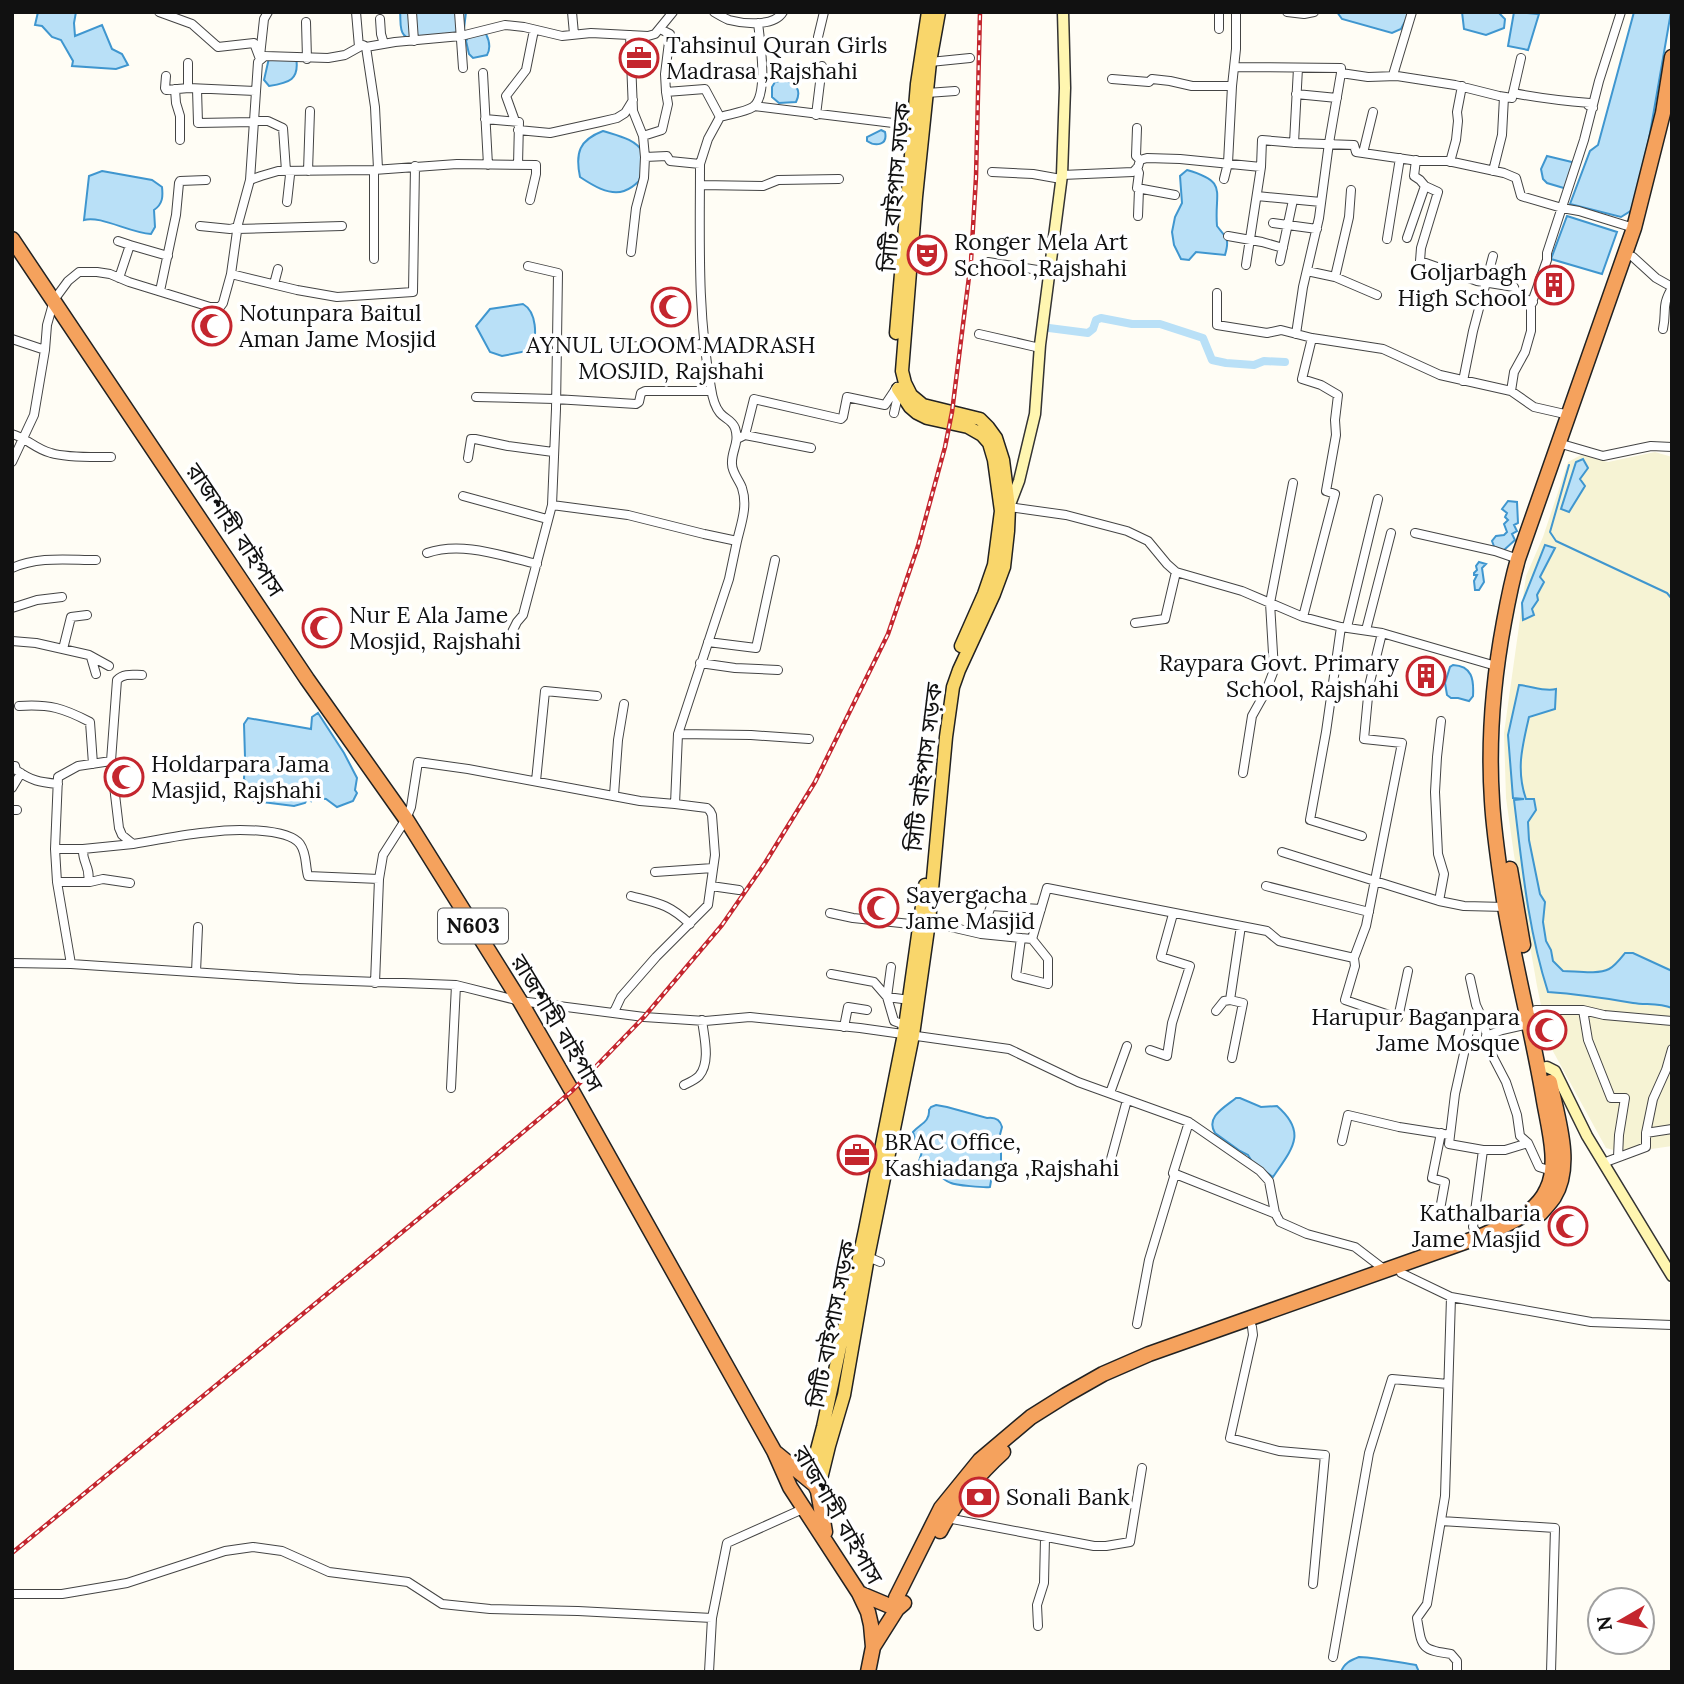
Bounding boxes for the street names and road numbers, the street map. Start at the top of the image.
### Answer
street label: সিটি বাইপাস সড়ক [873,101,916,274]
street label: রাজশাহী বাইপাস [180,457,291,603]
street label: সিটি বাইপাস সড়ক [899,681,948,854]
road number: N603 [438,908,508,944]
street label: রাজশাহী বাইপাস [505,948,610,1097]
street label: সিটি বাইপাস সড়ক [801,1238,862,1411]
street label: রাজশাহী বাইপাস [787,1440,890,1590]

